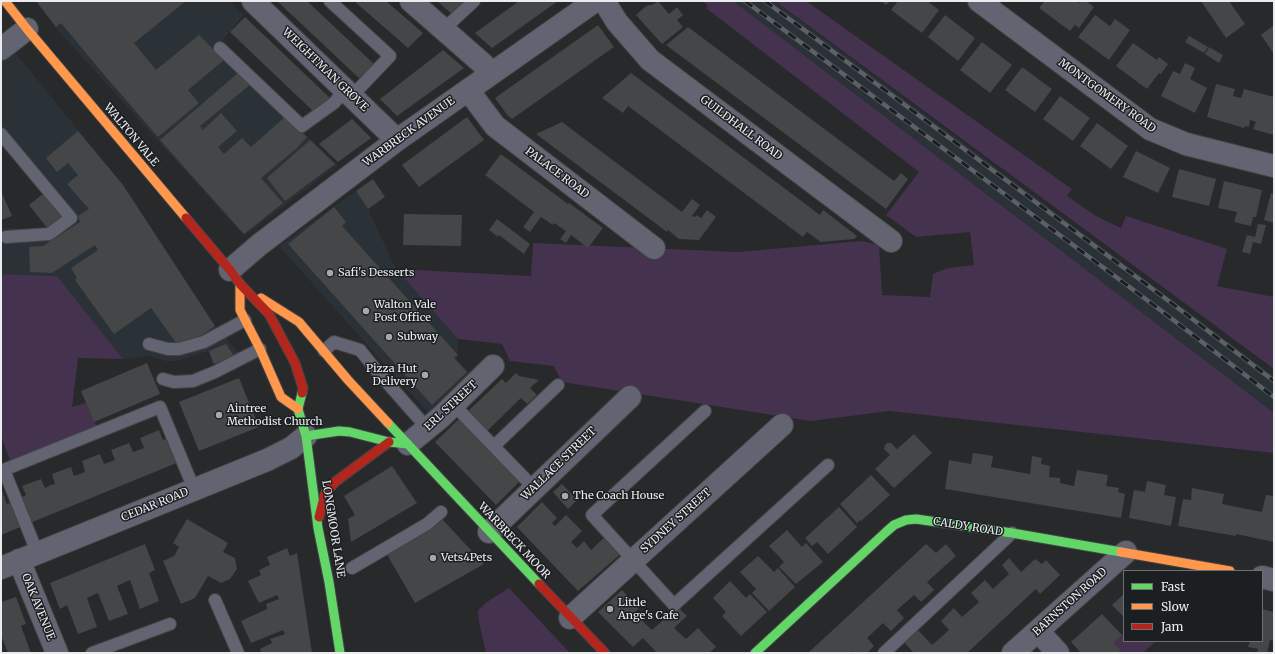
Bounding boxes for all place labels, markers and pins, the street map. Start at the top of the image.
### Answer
place label: Safi's Desserts [338,266,414,280]
marker: Safi's Desserts [325,268,335,278]
place label: Walton Vale Post Office [374,298,436,324]
marker: Walton Vale Post Office [361,306,371,316]
place label: Subway [397,330,438,344]
marker: Subway [384,332,394,342]
place label: Pizza Hut Delivery [366,362,417,388]
marker: Pizza Hut Delivery [420,370,430,380]
place label: Aintree Methodist Church [227,402,323,428]
marker: Aintree Methodist Church [214,410,224,420]
place label: The Coach House [573,489,664,503]
marker: The Coach House [560,491,570,501]
place label: Vets4Pets [441,551,492,565]
marker: Vets4Pets [428,553,438,563]
place label: Little Ange's Cafe [618,596,679,622]
marker: Little Ange's Cafe [605,604,615,614]

